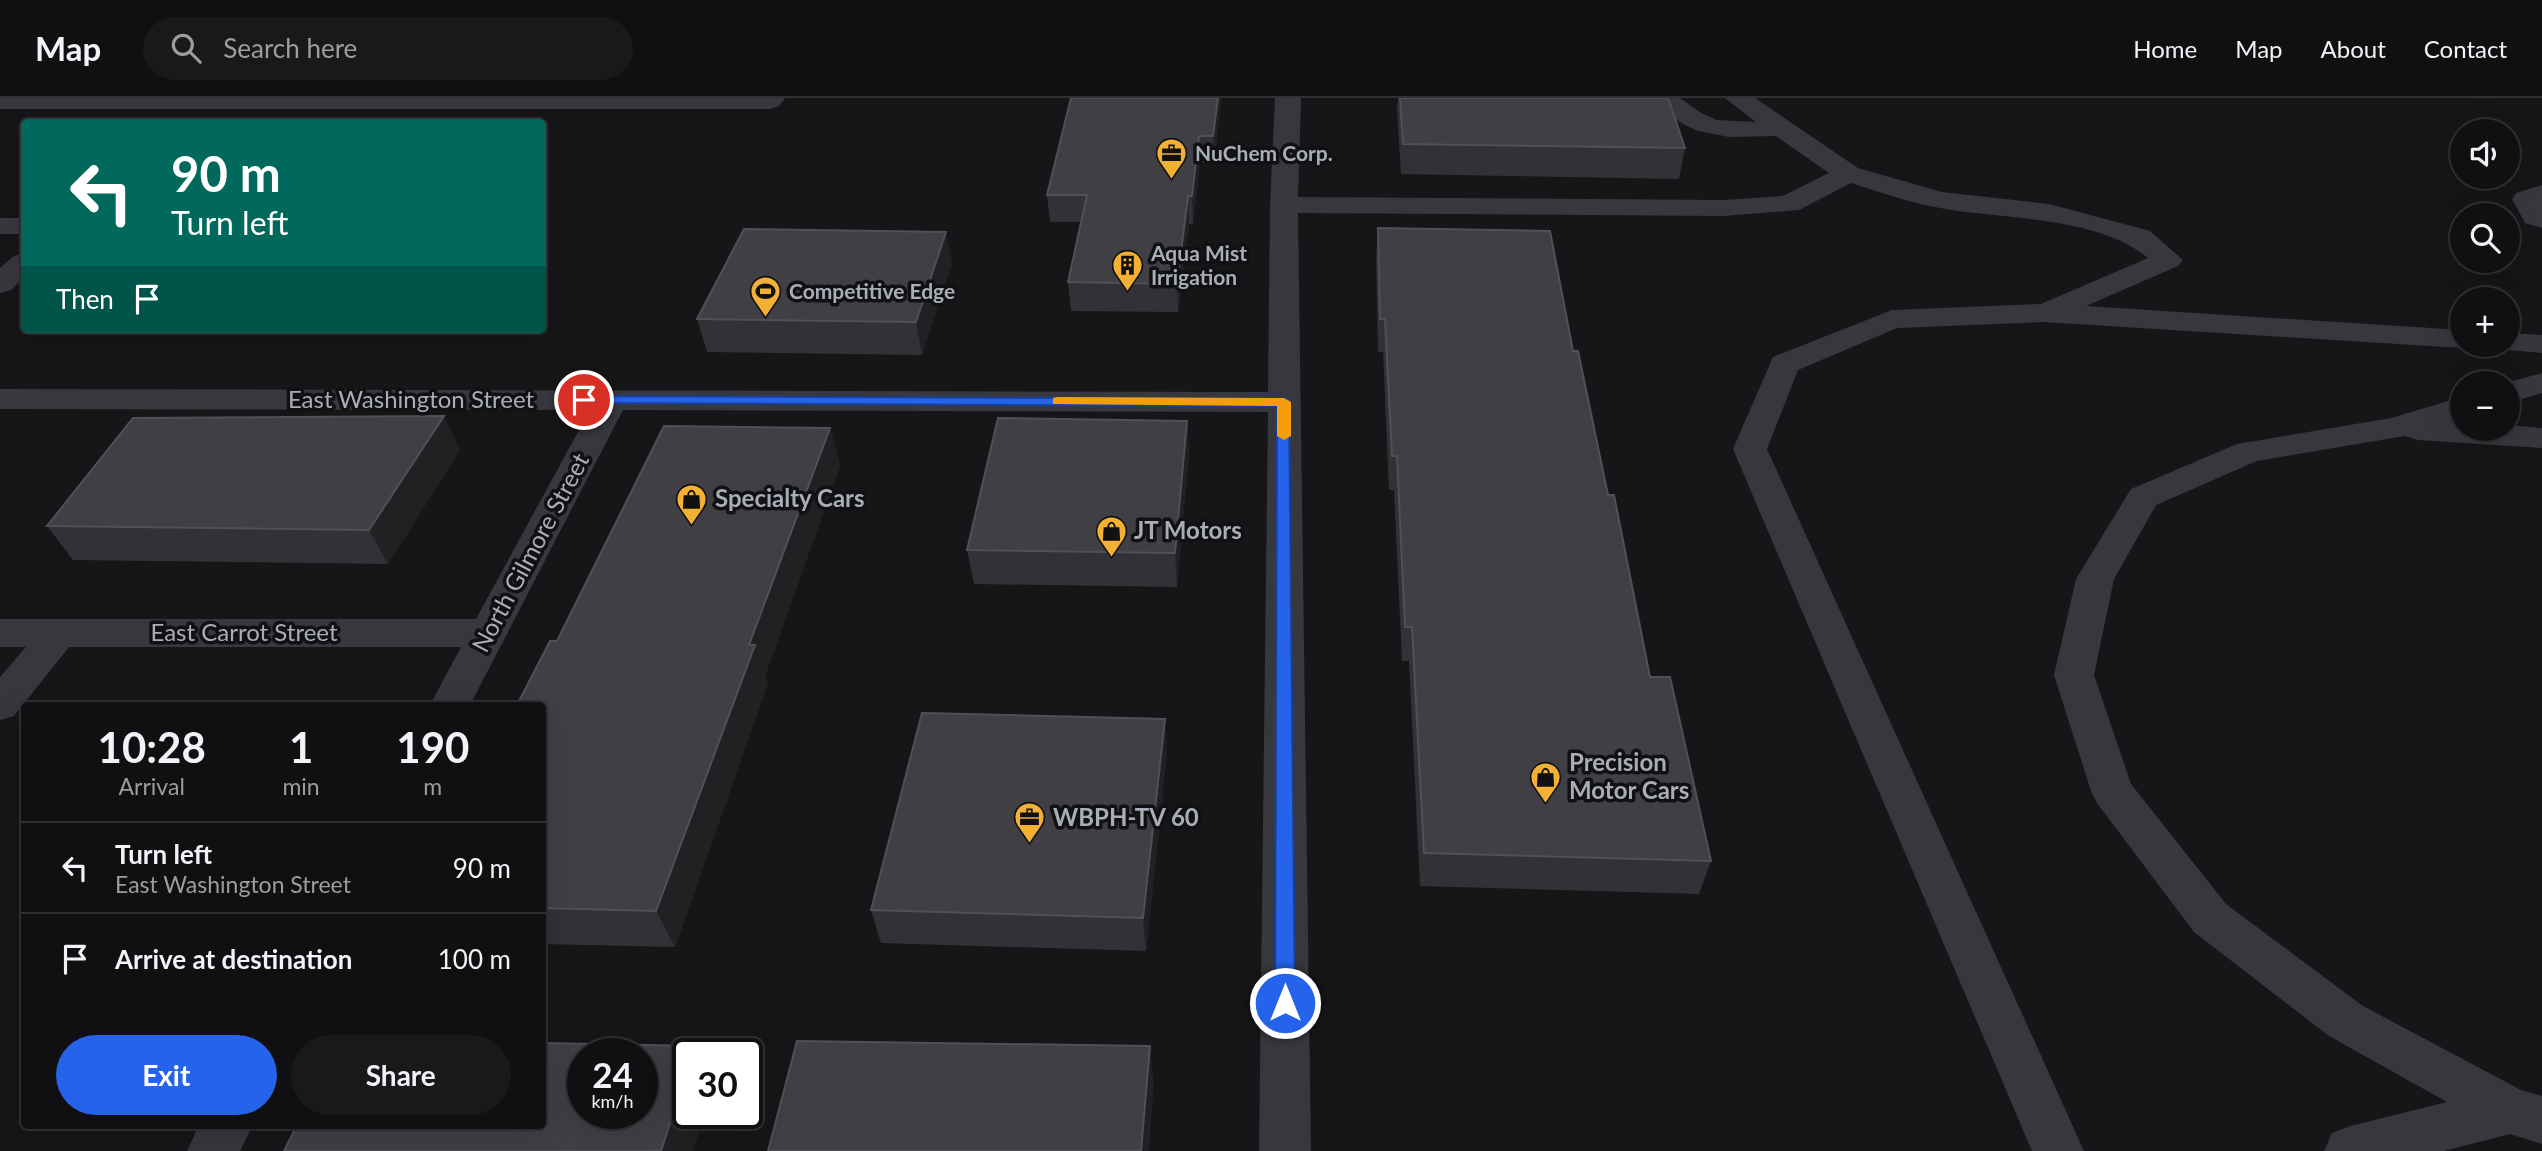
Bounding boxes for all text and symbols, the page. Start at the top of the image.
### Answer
search box [143,17,633,80]
text: Map [35,28,101,68]
icon: search [167,29,205,67]
text: Search here [223,32,357,64]
text: Home [2133,34,2197,63]
text: Map [2235,34,2283,63]
text: About [2321,34,2386,63]
text: Contact [2424,34,2507,63]
map controls [2450,119,2520,441]
button: sound [2450,119,2520,189]
office icon: NuChem Corp. [1155,137,1189,181]
place label: NuChem Corp. [1195,140,1333,165]
text: 90 m [171,144,281,202]
icon: left [56,147,147,238]
text: Turn left [171,203,288,242]
button: search [2450,203,2520,273]
place label: Aqua Mist Irrigation [1150,240,1247,289]
building icon: Aqua Mist Irrigation [1111,249,1145,293]
sports icon: Competitive Edge [749,275,783,319]
place label: Competitive Edge [789,278,955,303]
icon: arrive [128,280,166,318]
text: Then [56,283,114,315]
button: + [2450,287,2520,357]
pin [554,370,614,430]
button: − [2450,371,2520,441]
icon: arrive [565,381,603,419]
street label: East Washington Street [288,384,534,413]
street label: North Gilmore Street [465,448,595,657]
shop icon: Specialty Cars [675,482,709,526]
place label: Specialty Cars [715,483,865,512]
shop icon: JT Motors [1094,514,1128,558]
place label: JT Motors [1134,515,1242,544]
street label: East Carrot Street [150,617,338,646]
text: 10:28 [98,722,206,772]
text: 1 [289,722,313,772]
text: 190 [396,722,469,772]
place label: Precision Motor Cars [1569,747,1689,804]
shop icon: Precision Motor Cars [1529,760,1563,804]
text: Arrival [119,772,185,800]
text: min [282,772,320,800]
text: m [423,772,442,800]
office icon: WBPH-TV 60 [1013,801,1047,845]
place label: WBPH-TV 60 [1053,802,1199,831]
text: Turn left [115,838,212,870]
icon: left [56,849,94,887]
text: 90 m [453,852,511,884]
text: East Washington Street [115,870,351,898]
icon: arrive [56,940,94,978]
text: Arrive at destination [115,943,352,975]
text: 100 m [438,943,511,975]
position arrow [1248,966,1322,1040]
button: Exit [56,1035,277,1115]
button: Share [291,1035,511,1115]
speed limit sign: 30 [672,1038,763,1129]
text: 24 [592,1053,633,1095]
text: km/h [591,1090,634,1112]

